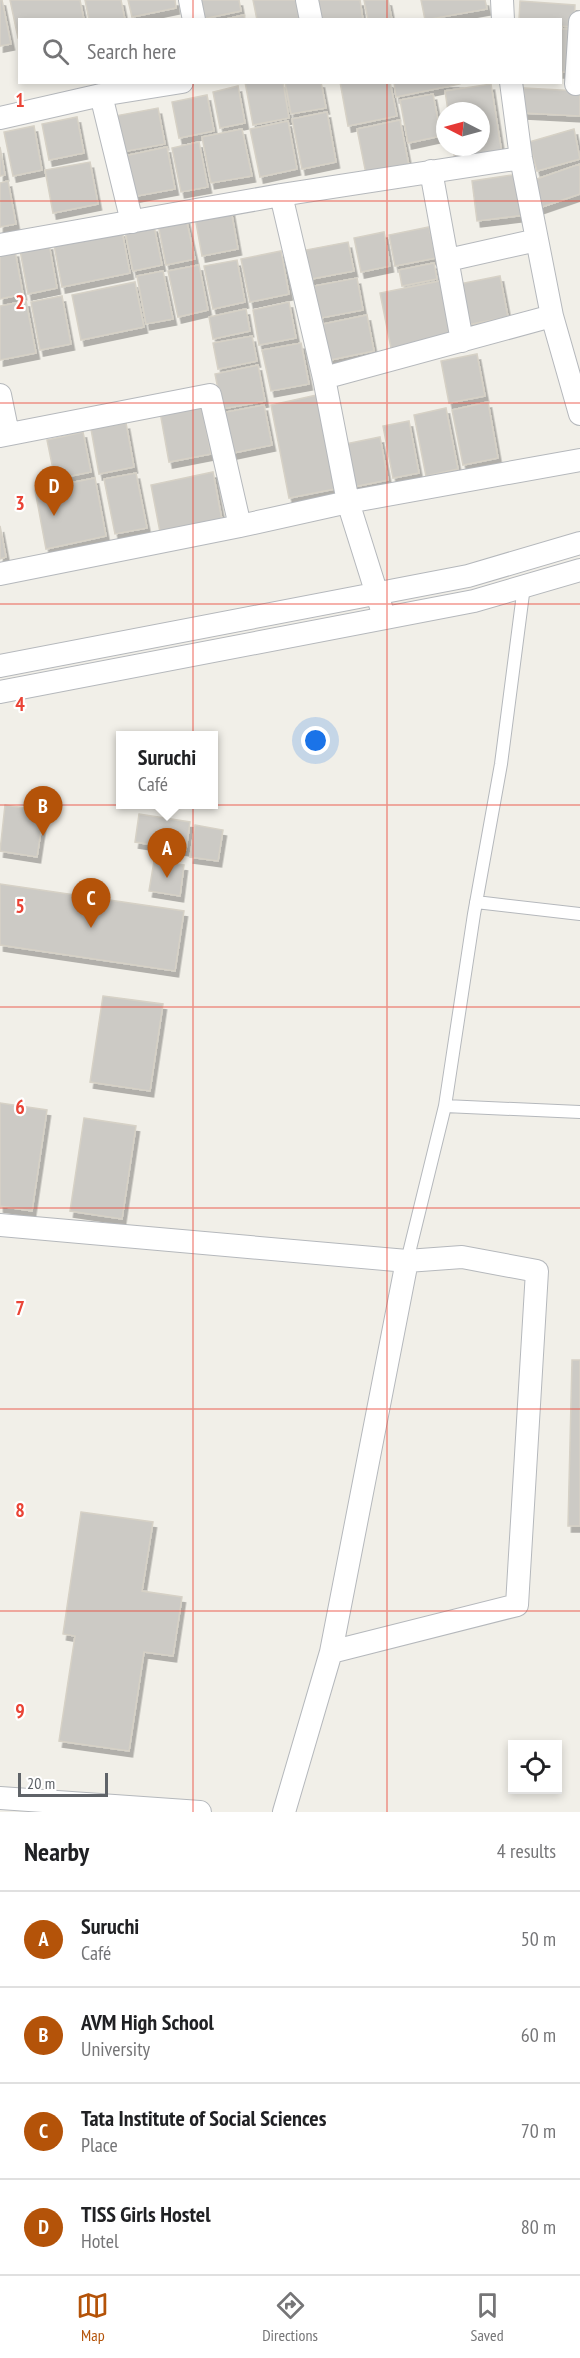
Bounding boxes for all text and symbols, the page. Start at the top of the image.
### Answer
search box [18,18,562,84]
icon: search [39,35,72,68]
text: Search here [87,37,176,65]
text: 1 [15,87,25,113]
north arrow [436,102,490,156]
text: 2 [15,289,25,315]
pin: D [34,466,74,516]
text: 3 [15,490,25,516]
text: 4 [15,691,25,717]
your location [301,726,330,755]
popup [116,731,218,809]
text: Suruchi [138,743,196,771]
text: Café [138,771,168,797]
pin: B [24,786,63,836]
pin: A [148,828,186,878]
pin: C [72,878,110,928]
text: 5 [15,893,25,919]
text: 6 [15,1094,25,1120]
text: 7 [15,1295,25,1321]
text: 8 [15,1497,25,1523]
text: 9 [15,1698,25,1724]
map controls [508,1740,562,1794]
button: locate [508,1740,562,1794]
scale bar [18,1770,108,1798]
text: 20 m [27,1773,55,1793]
text: Nearby [24,1835,89,1868]
text: 4 results [497,1838,556,1864]
text: Suruchi [81,1912,139,1940]
text: A [38,1926,49,1952]
text: 50 m [521,1926,556,1952]
text: Café [81,1940,111,1966]
text: AVM High School [81,2008,214,2036]
text: B [39,2022,48,2048]
text: 60 m [521,2022,556,2048]
text: University [81,2036,150,2062]
text: Tata Institute of Social Sciences [81,2104,326,2132]
text: C [39,2118,48,2144]
text: 70 m [521,2118,556,2144]
text: Place [81,2132,118,2158]
text: TISS Girls Hostel [81,2200,211,2228]
text: D [38,2214,49,2240]
text: 80 m [521,2214,556,2240]
text: Hotel [81,2228,119,2254]
tab: Map [76,2289,109,2345]
tab: Directions [262,2289,318,2345]
tab: Saved [471,2289,504,2345]

